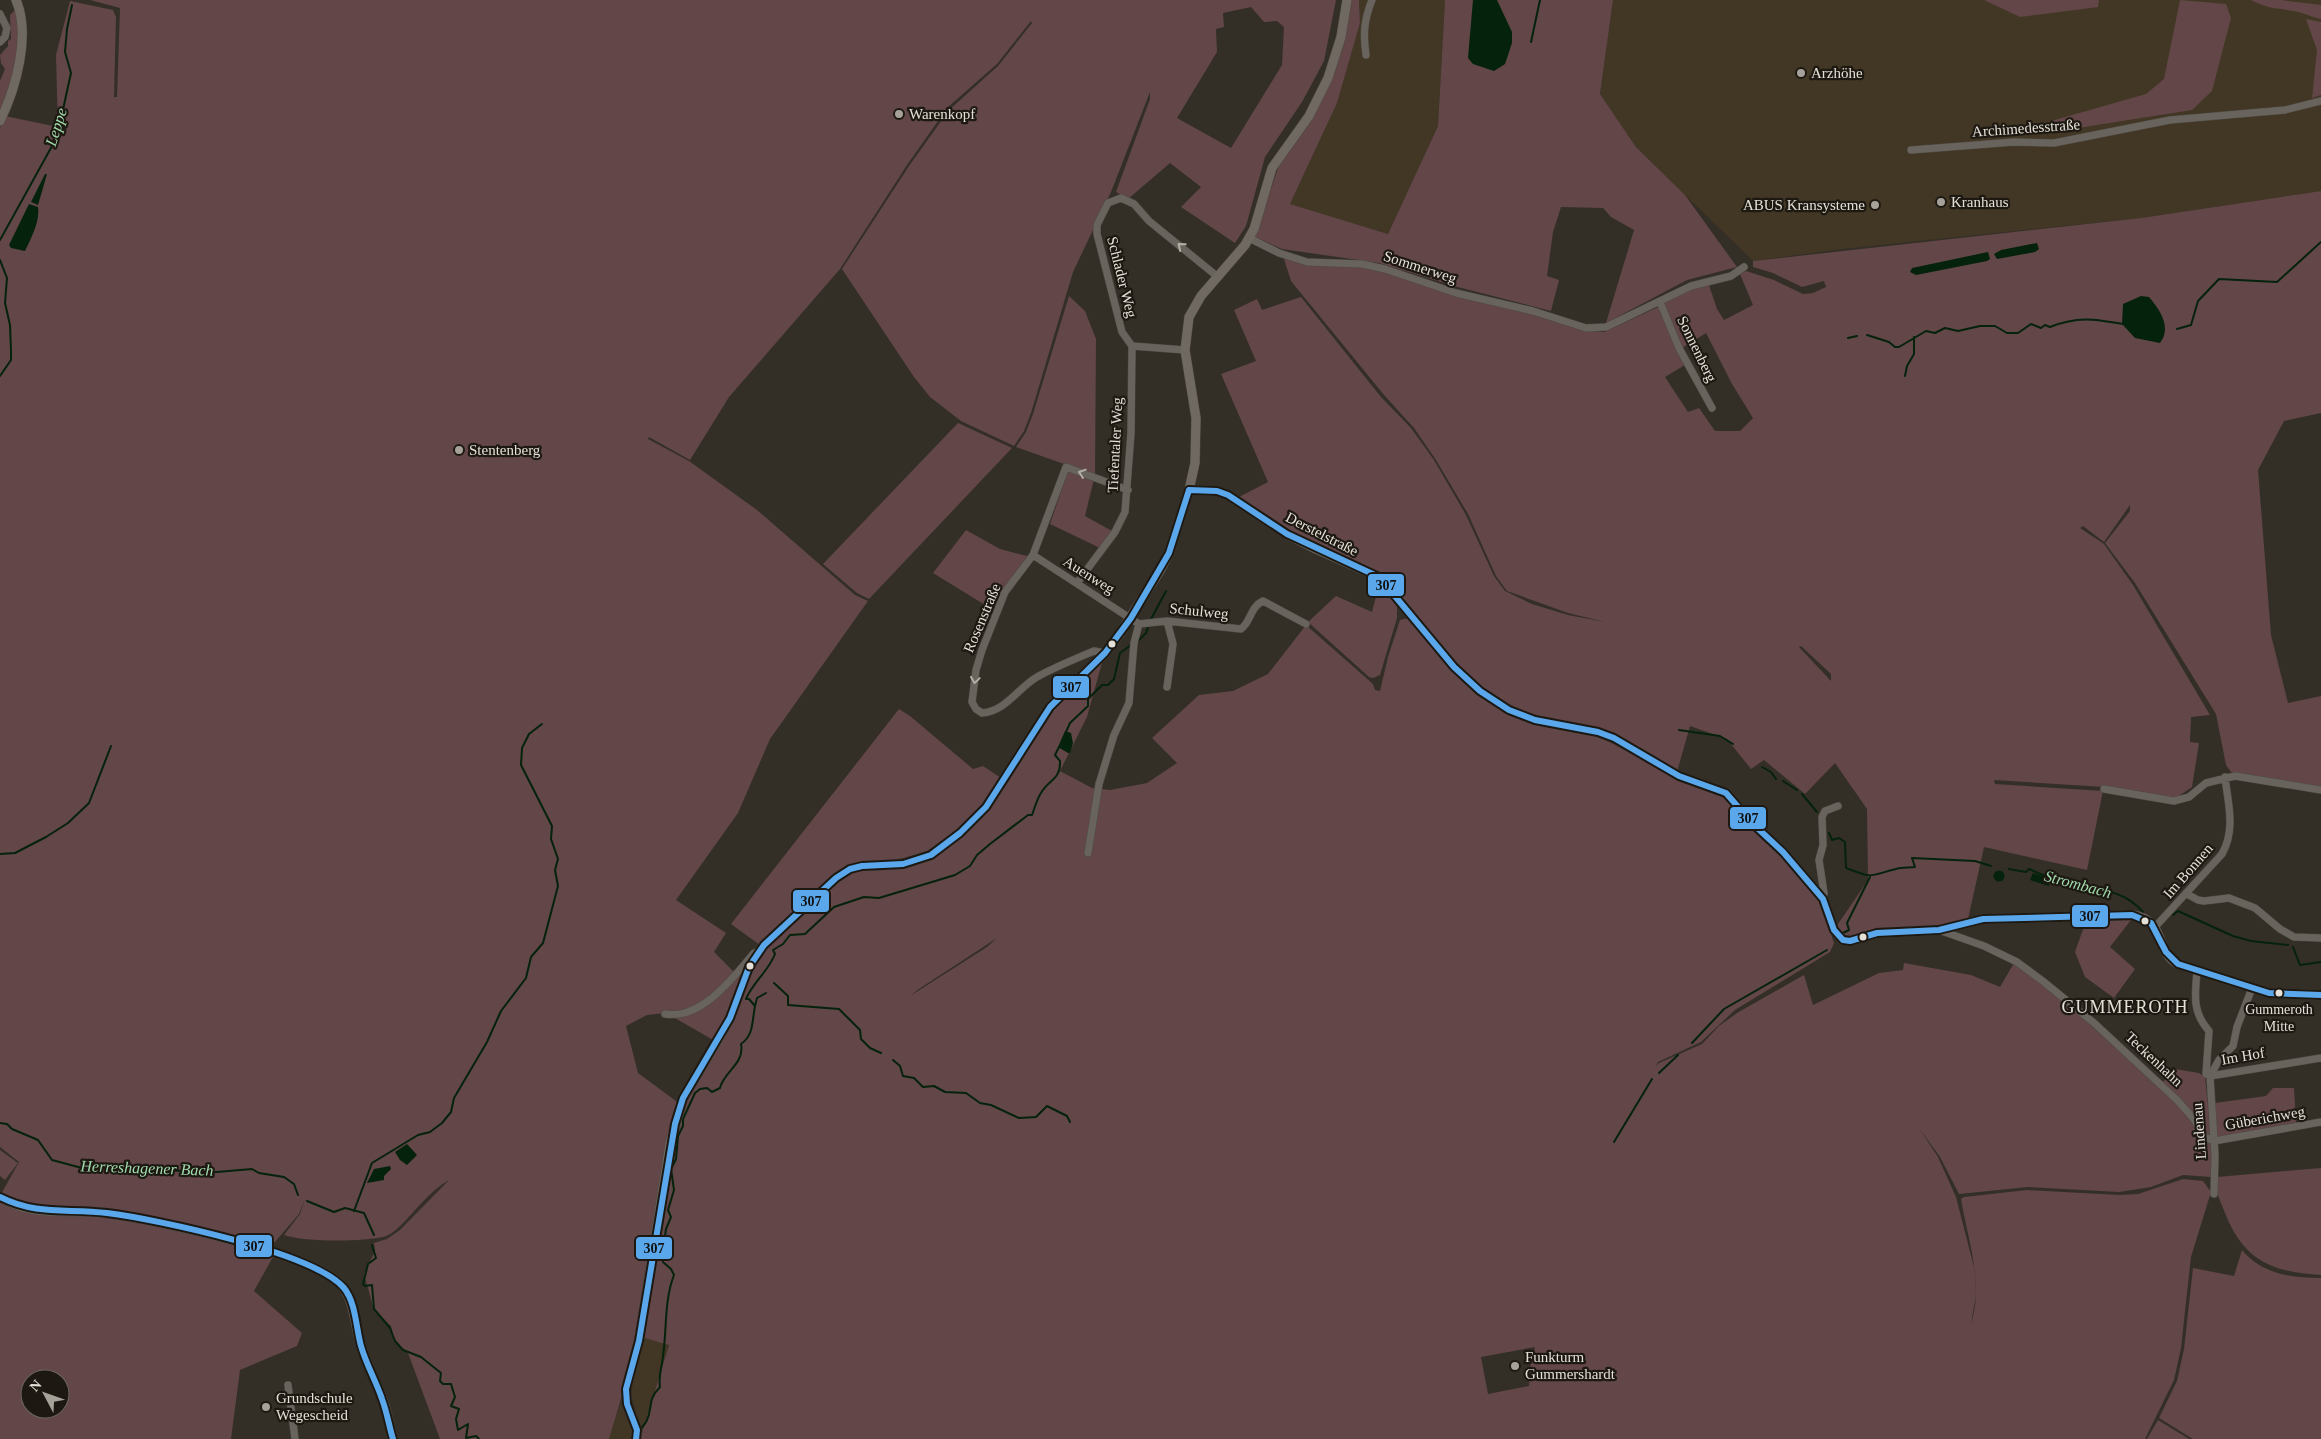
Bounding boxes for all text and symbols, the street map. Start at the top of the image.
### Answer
place label: Arzhöhe [1811,65,1863,81]
marker: Arzhöhe [1795,67,1807,79]
water label: Leppe [42,106,71,149]
place label: Warenkopf [909,106,975,122]
marker: Warenkopf [893,108,905,120]
street label: Archimedesstraße [1971,116,2081,140]
place label: Kranhaus [1951,194,2009,210]
marker: Kranhaus [1935,196,1947,208]
place label: ABUS Kransysteme [1743,197,1865,213]
marker: ABUS Kransysteme [1869,199,1881,211]
street label: Schlader Weg [1104,235,1140,320]
one-way arrow [1177,242,1186,251]
street label: Sommerweg [1381,248,1459,286]
street label: Sonnenberg [1674,313,1720,385]
street label: Tiefentaler Weg [1105,396,1126,493]
place label: Stentenberg [469,442,541,458]
marker: Stentenberg [453,444,465,456]
one-way arrow [1078,469,1087,479]
street label: Derstelstraße [1283,509,1361,559]
street label: Auenweg [1060,553,1118,597]
line badge: 307 [1367,573,1405,597]
text: 307 [1376,578,1397,593]
street label: Rosenstraße [960,581,1004,655]
street label: Schulweg [1169,600,1230,622]
unlabelled marker [1107,639,1117,649]
line badge: 307 [1052,675,1090,699]
one-way arrow [970,676,981,684]
text: 307 [1061,680,1082,695]
line badge: 307 [1729,806,1767,830]
text: 307 [1738,811,1759,826]
street label: Im Bonnen [2160,840,2216,902]
water label: Strombach [2043,867,2113,901]
line badge: 307 [792,889,830,913]
text: 307 [801,894,822,909]
line badge: 307 [2071,904,2109,928]
text: 307 [2080,909,2101,924]
unlabelled marker [2140,916,2150,926]
unlabelled marker [1858,932,1868,942]
unlabelled marker [745,961,755,971]
marker: Gummeroth Mitte [2274,988,2284,998]
district label: GUMMEROTH [2061,997,2189,1017]
place label: Gummeroth Mitte [2245,1002,2313,1034]
street label: Teckenhahn [2122,1029,2186,1090]
street label: Im Hof [2220,1044,2266,1068]
street label: Lindenau [2189,1102,2209,1160]
street label: Güberichweg [2224,1103,2307,1133]
water label: Herreshagener Bach [79,1157,214,1180]
line badge: 307 [235,1234,273,1258]
line badge: 307 [635,1236,673,1260]
text: 307 [244,1239,265,1254]
text: 307 [644,1241,665,1256]
place label: Funkturm Gummershardt [1525,1349,1616,1382]
marker: Funkturm Gummershardt [1509,1360,1521,1372]
north arrow [20,1369,70,1419]
text: N [27,1377,45,1395]
place label: Grundschule Wegescheid [276,1390,353,1423]
marker: Grundschule Wegescheid [260,1401,272,1413]

